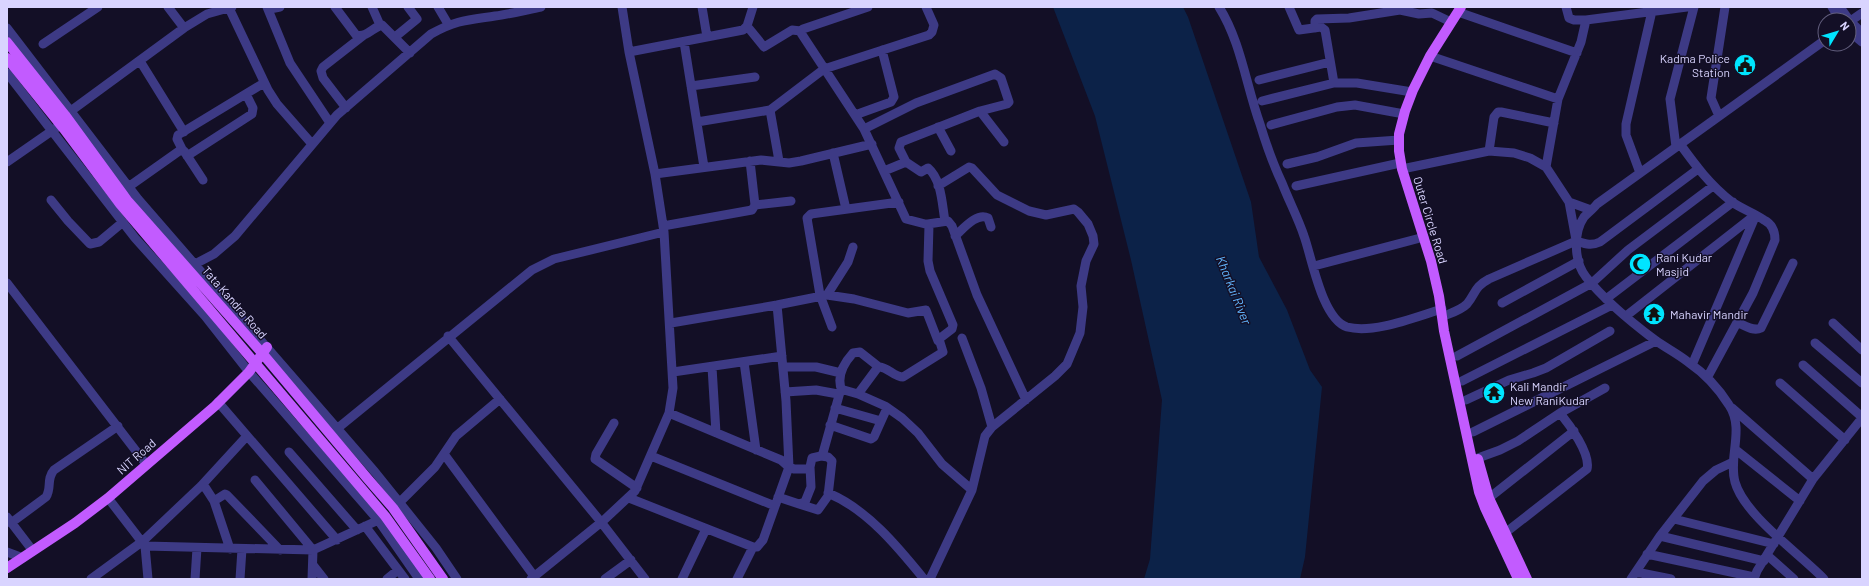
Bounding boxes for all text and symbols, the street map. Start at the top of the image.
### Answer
north arrow [1817,12,1857,52]
text: N [1838,19,1853,32]
place label: Kadma Police Station [1660,51,1730,79]
public building icon: Kadma Police Station [1732,52,1758,78]
street label: Outer Circle Road [1411,175,1451,265]
place label: Rani Kudar Masjid [1656,250,1713,278]
mosque icon: Rani Kudar Masjid [1627,251,1653,277]
water label: Kharkai River [1213,253,1255,327]
street label: Tata Kandra Road [200,263,270,341]
temple icon: Mahavir Mandir [1641,301,1667,327]
place label: Mahavir Mandir [1670,307,1748,321]
place label: Kali Mandir New RaniKudar [1510,379,1590,407]
temple icon: Kali Mandir New RaniKudar [1481,380,1507,406]
street label: NIT Road [114,435,158,477]

